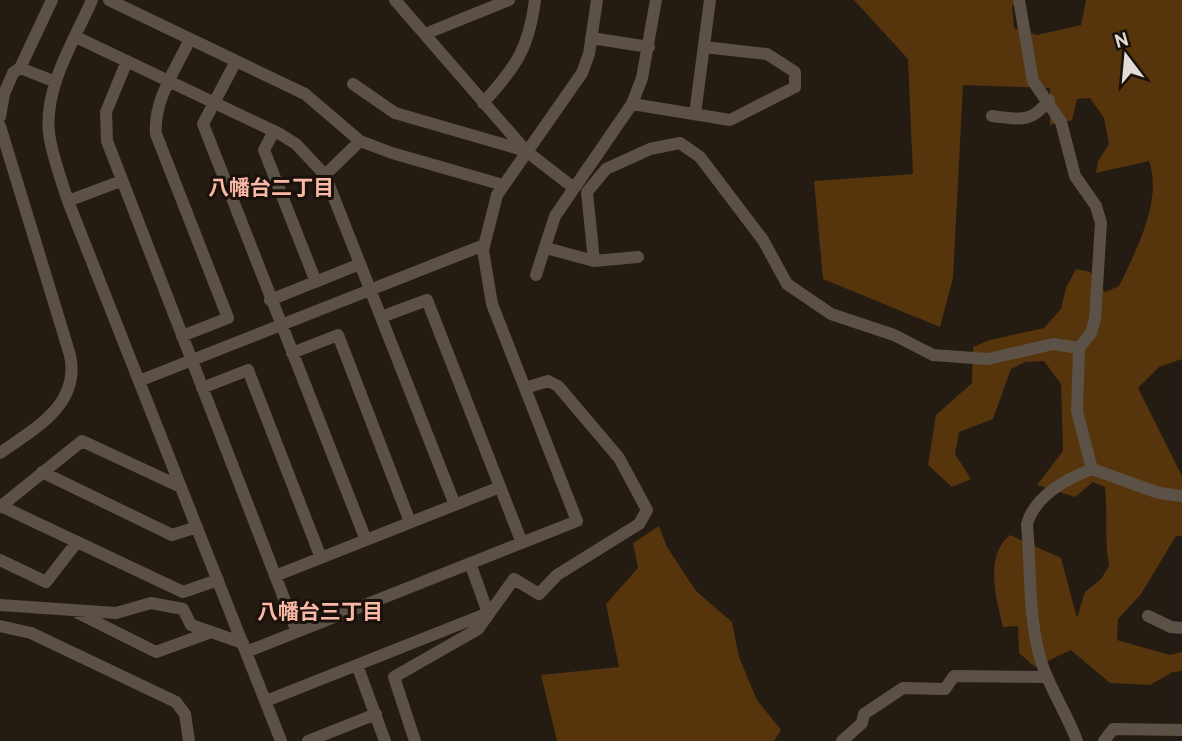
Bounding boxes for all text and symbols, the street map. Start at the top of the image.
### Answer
north arrow [1091,21,1161,91]
text: N [1112,28,1132,55]
district label: 八幡台二丁目 [208,176,334,203]
district label: 八幡台三丁目 [257,600,383,627]

